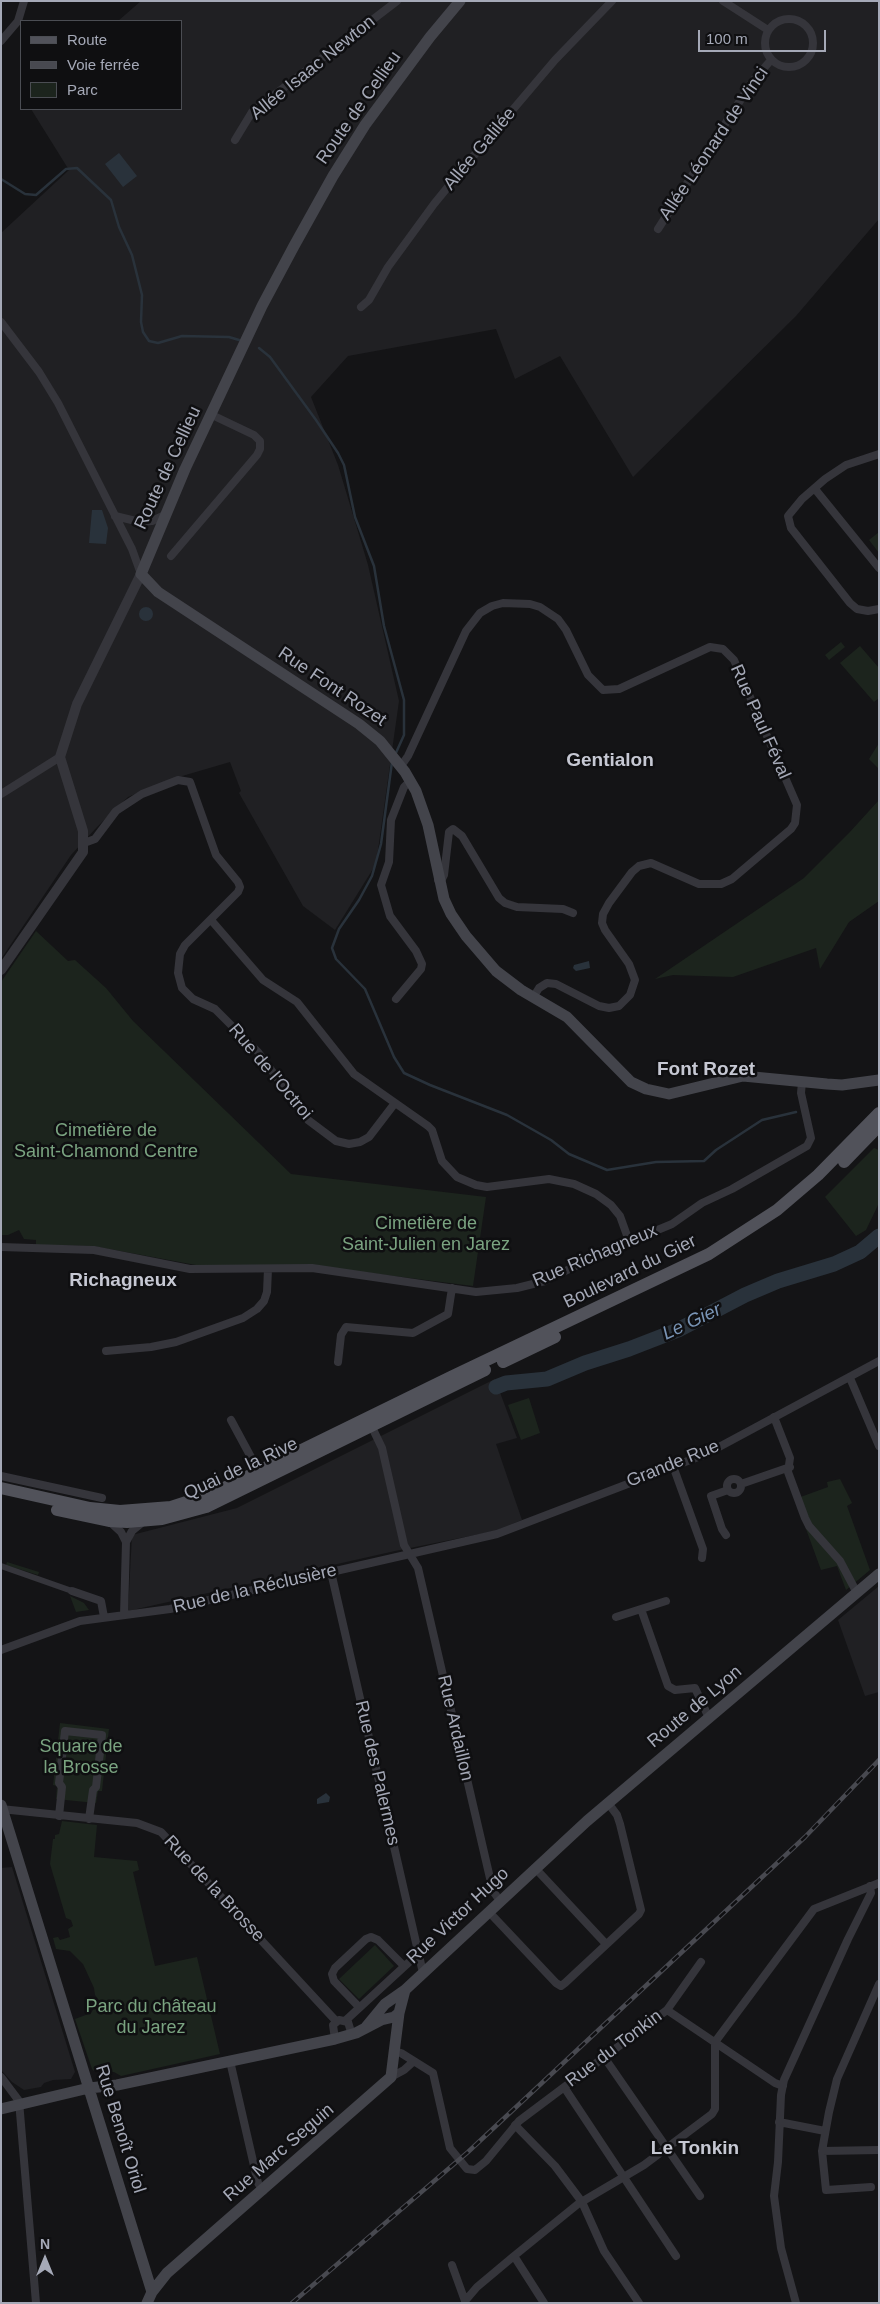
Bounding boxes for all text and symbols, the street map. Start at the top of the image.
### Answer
street label: Allée Isaac Newton [246,11,380,125]
legend [20,20,182,110]
scale bar [700,20,828,52]
text: 100 m [706,30,748,47]
text: Route [67,31,107,48]
street label: Route de Cellieu [312,47,406,169]
text: Voie ferrée [67,56,140,73]
street label: Allée Léonard de Vinci [655,63,773,225]
text: Parc [67,81,98,98]
street label: Allée Galilée [439,103,521,195]
street label: Route de Cellieu [130,403,206,533]
street label: Rue Font Rozet [274,643,390,731]
street label: Rue Paul Féval [725,661,795,783]
district label: Gentialon [566,750,654,772]
street label: Rue de l'Octroi [224,1020,316,1124]
district label: Font Rozet [657,1059,755,1081]
park label: Cimetière de Saint-Chamond Centre [14,1120,198,1162]
park label: Cimetière de Saint-Julien en Jarez [342,1213,510,1256]
street label: Rue Richagneux [530,1220,660,1292]
street label: Boulevard du Gier [560,1230,700,1314]
district label: Richagneux [69,1270,177,1292]
water label: Le Gier [659,1299,725,1345]
street label: Quai de la Rive [181,1433,301,1505]
street label: Grande Rue [623,1436,723,1492]
street label: Rue de la Réclusière [171,1560,339,1618]
street label: Route de Lyon [643,1661,747,1753]
street label: Rue Ardaillon [432,1673,478,1783]
street label: Rue des Palermes [350,1698,404,1848]
park label: Square de la Brosse [39,1736,123,1778]
street label: Rue de la Brosse [159,1831,269,1947]
street label: Rue Victor Hugo [402,1863,514,1969]
park label: Parc du château du Jarez [85,1996,217,2038]
street label: Rue du Tonkin [562,2006,666,2092]
street label: Rue Benoît Oriol [90,2062,150,2196]
street label: Rue Marc Seguin [219,2099,339,2207]
district label: Le Tonkin [651,2138,739,2160]
north arrow [20,2234,70,2284]
text: N [40,2236,50,2252]

